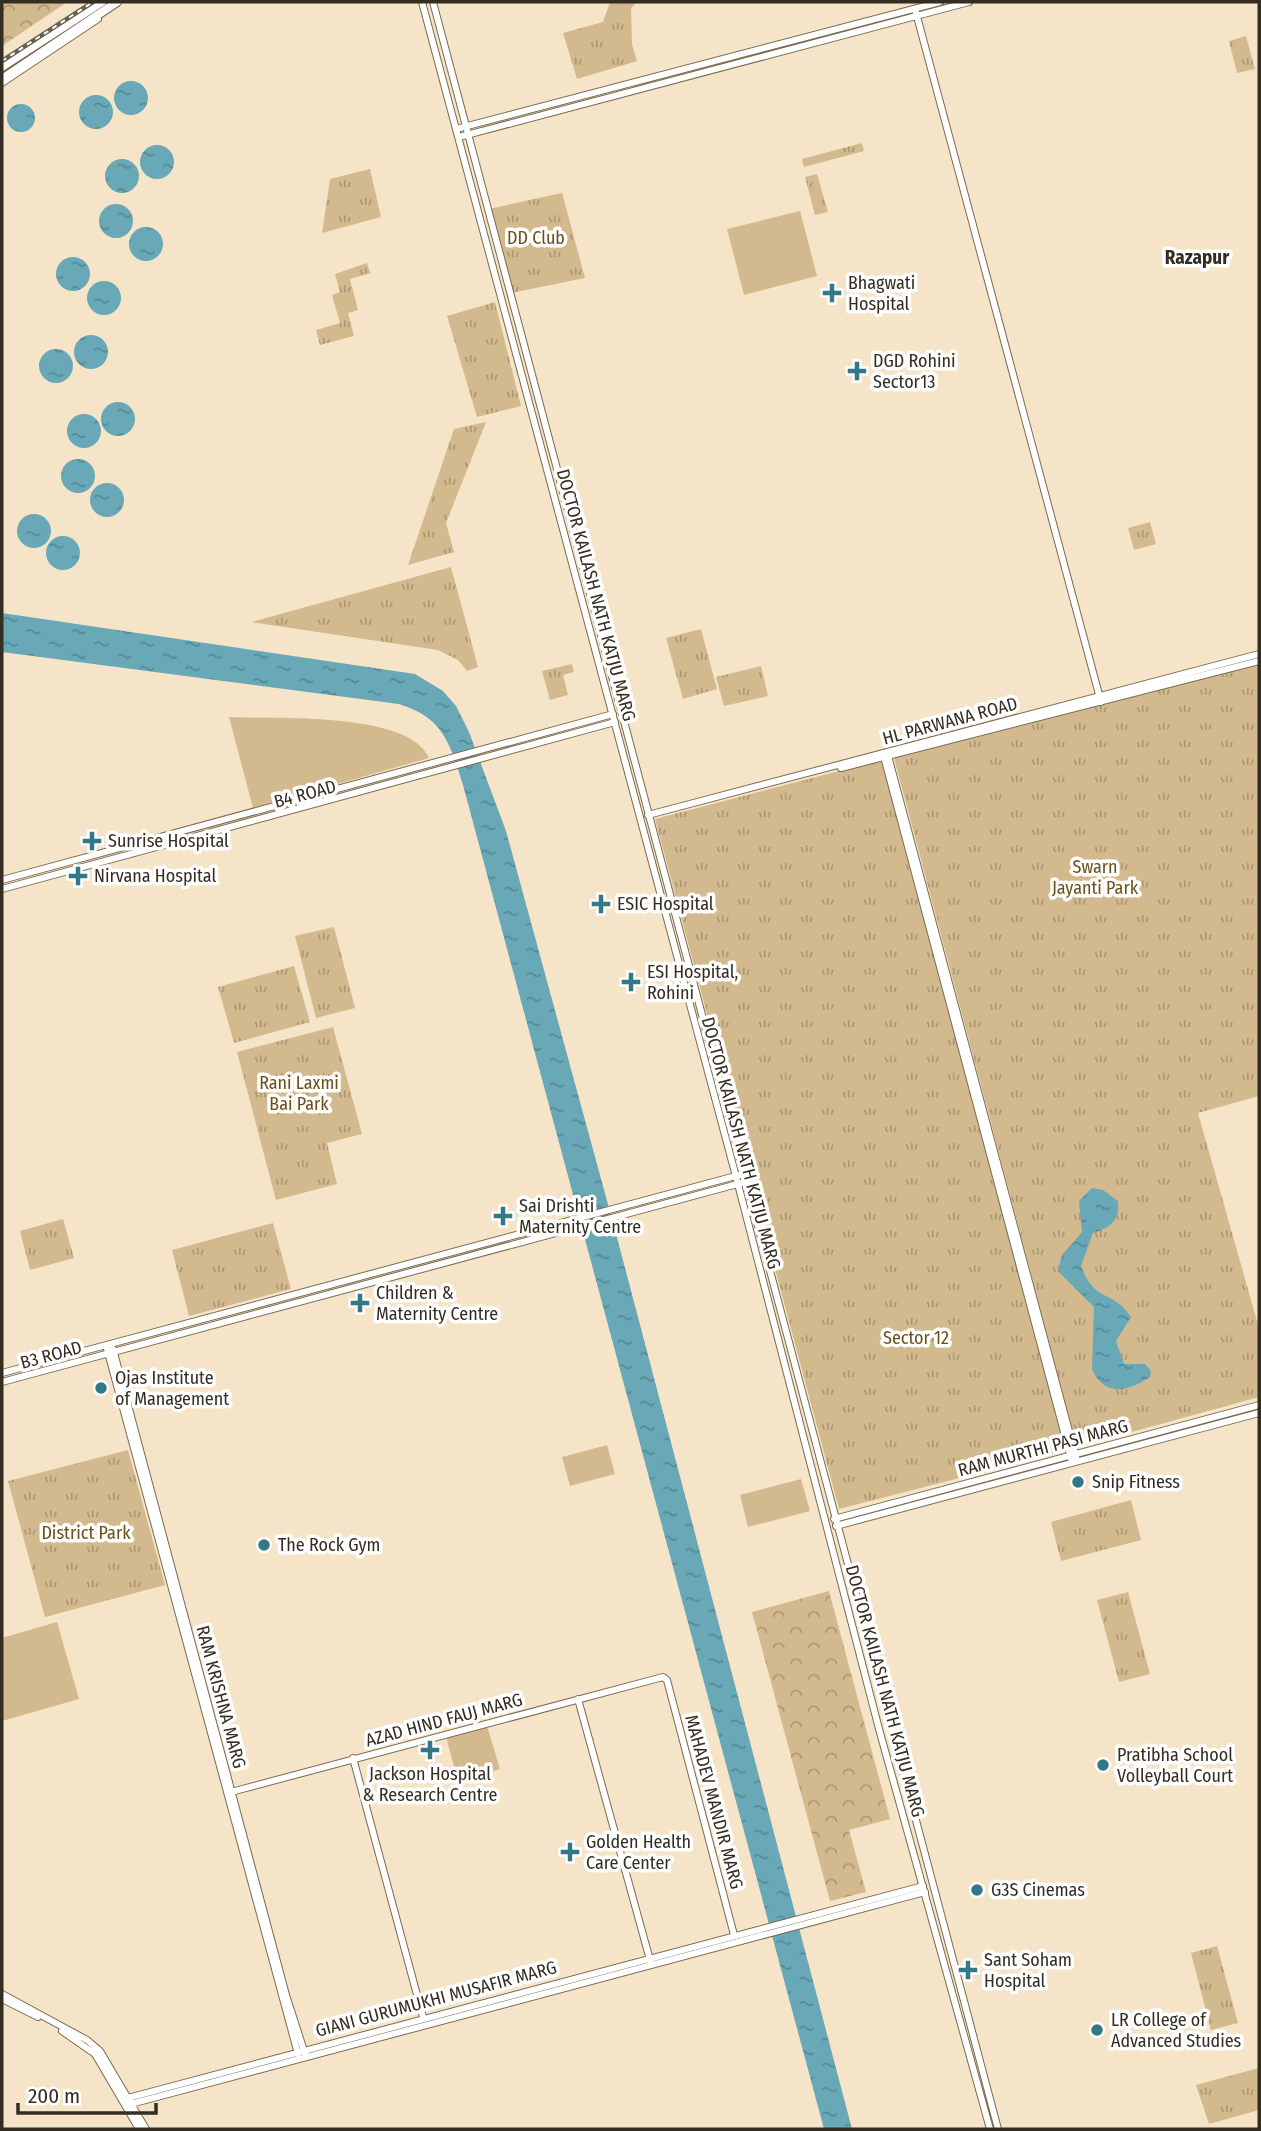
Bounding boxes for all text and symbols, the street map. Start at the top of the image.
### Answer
park label: DD Club [507,227,565,249]
district label: Razapur [1165,246,1230,269]
place label: Bhagwati Hospital [848,272,915,315]
marker: Bhagwati Hospital [822,283,842,303]
place label: DGD Rohini Sector13 [873,350,956,393]
marker: DGD Rohini Sector13 [847,361,867,381]
street label: DOCTOR KAILASH NATH KATJU MARG [552,467,640,723]
street label: HL PARWANA ROAD [880,692,1020,750]
street label: B4 ROAD [272,775,338,813]
place label: Sunrise Hospital [108,830,229,852]
marker: Sunrise Hospital [82,831,102,851]
park label: Swarn Jayanti Park [1052,856,1139,899]
place label: Nirvana Hospital [94,865,216,887]
marker: Nirvana Hospital [68,866,88,886]
place label: ESIC Hospital [617,893,714,915]
marker: ESIC Hospital [591,894,611,914]
place label: ESI Hospital, Rohini [647,961,738,1004]
marker: ESI Hospital, Rohini [621,972,641,992]
street label: DOCTOR KAILASH NATH KATJU MARG [697,1015,785,1271]
park label: Rani Laxmi Bai Park [259,1072,339,1115]
place label: Sai Drishti Maternity Centre [519,1195,641,1238]
marker: Sai Drishti Maternity Centre [493,1206,513,1226]
place label: Children & Maternity Centre [376,1282,498,1325]
marker: Children & Maternity Centre [350,1293,370,1313]
park label: Sector 12 [883,1327,949,1349]
street label: B3 ROAD [18,1336,84,1374]
place label: Ojas Institute of Management [115,1367,229,1410]
marker: Ojas Institute of Management [93,1380,109,1396]
street label: RAM MURTHI PASI MARG [956,1415,1130,1481]
place label: Snip Fitness [1092,1471,1180,1493]
marker: Snip Fitness [1070,1474,1086,1490]
park label: District Park [41,1522,131,1544]
place label: The Rock Gym [278,1534,380,1556]
marker: The Rock Gym [256,1537,272,1553]
street label: DOCTOR KAILASH NATH KATJU MARG [841,1563,929,1819]
street label: RAM KRISHNA MARG [191,1623,251,1771]
street label: AZAD HIND FAUJ MARG [363,1688,525,1752]
street label: MAHADEV MANDIR MARG [680,1712,748,1892]
marker: Jackson Hospital & Research Centre [420,1740,440,1760]
place label: Pratibha School Volleyball Court [1117,1744,1233,1787]
marker: Pratibha School Volleyball Court [1095,1757,1111,1773]
place label: Jackson Hospital & Research Centre [363,1763,497,1806]
place label: Golden Health Care Center [586,1831,691,1874]
marker: Golden Health Care Center [560,1842,580,1862]
place label: G3S Cinemas [991,1879,1085,1901]
marker: G3S Cinemas [969,1882,985,1898]
place label: Sant Soham Hospital [984,1949,1072,1992]
street label: GIANI GURUMUKHI MUSAFIR MARG [313,1956,559,2042]
marker: Sant Soham Hospital [958,1960,978,1980]
place label: LR College of Advanced Studies [1111,2009,1242,2052]
marker: LR College of Advanced Studies [1089,2022,1105,2038]
scale bar [18,2072,156,2116]
text: 200 m [28,2083,80,2109]

